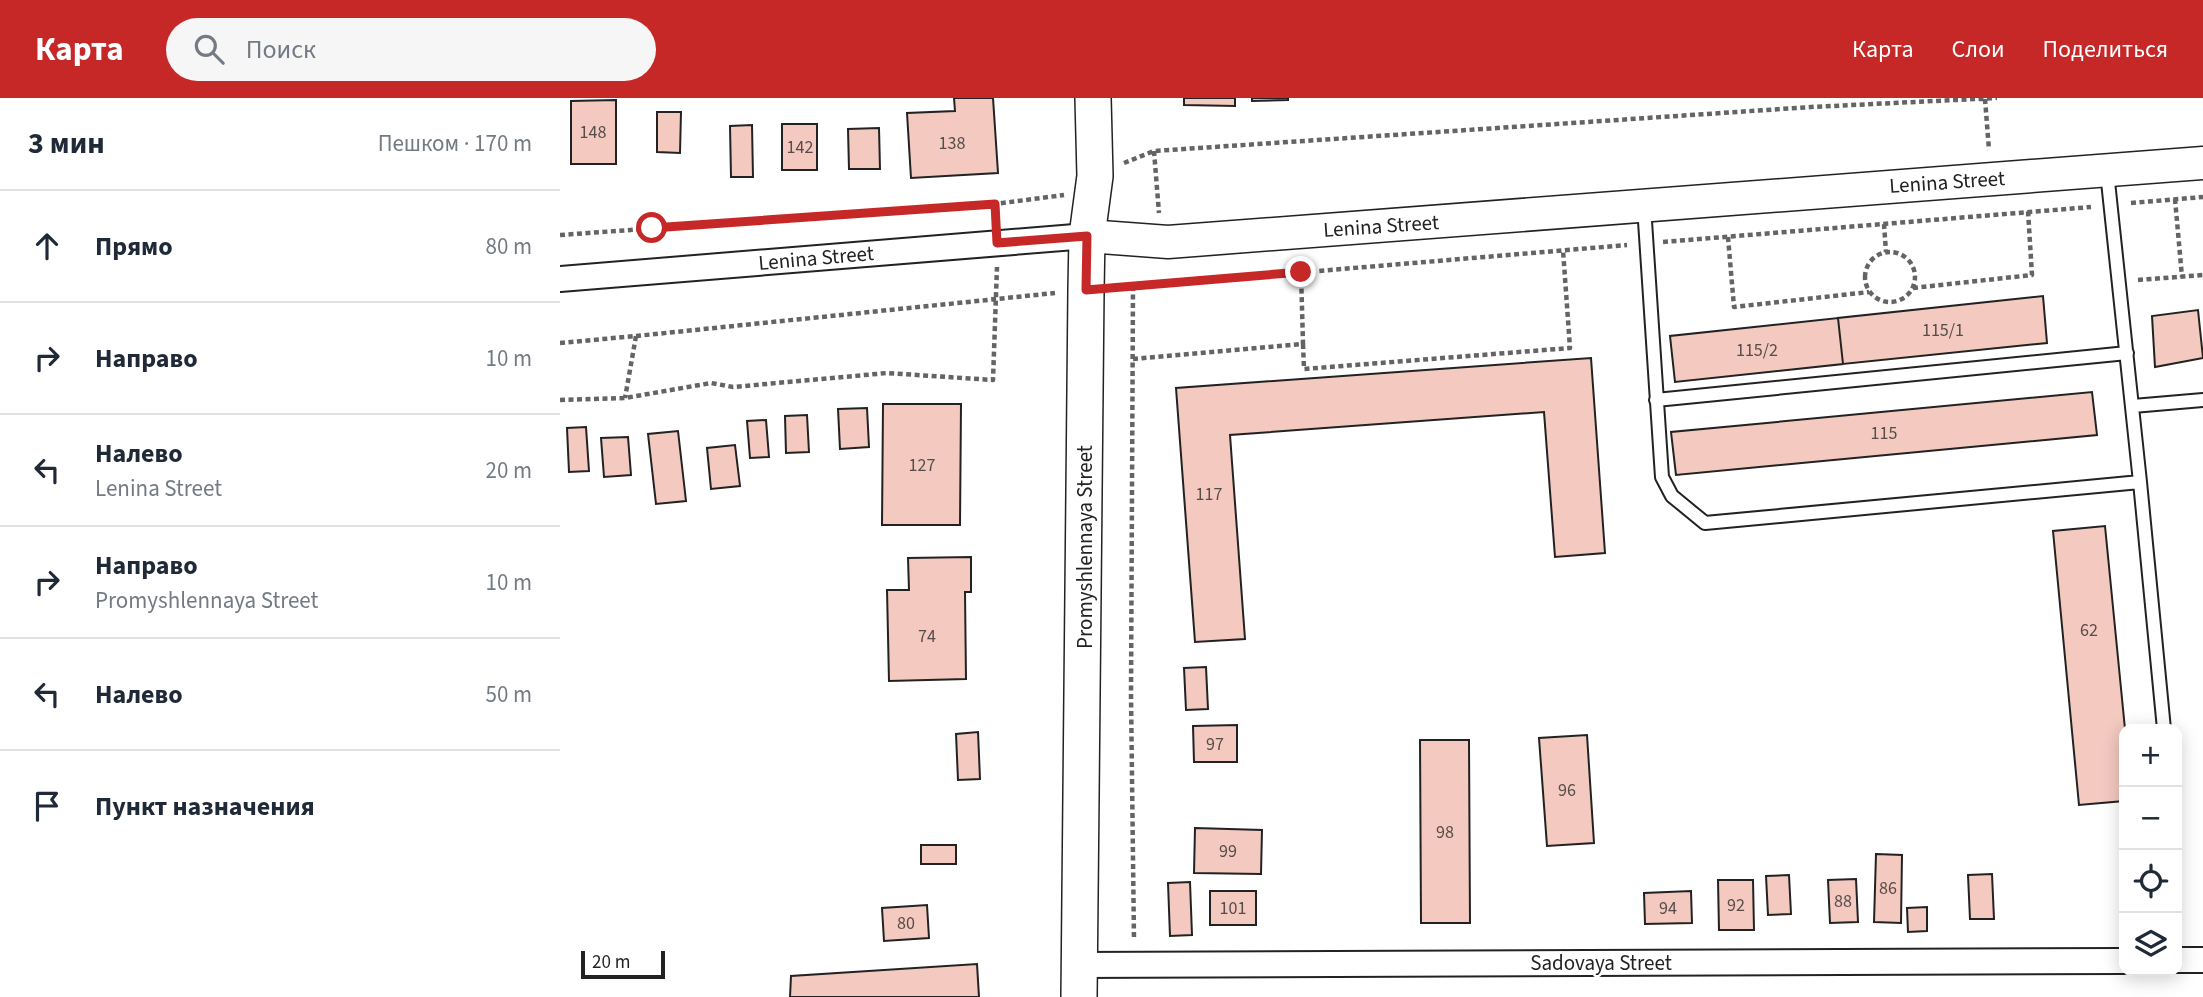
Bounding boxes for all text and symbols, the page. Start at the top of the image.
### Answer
search box [166,18,656,81]
text: Карта [35,26,124,73]
icon: search [190,30,228,68]
text: Поиск [246,31,316,68]
text: Карта [1852,32,1914,67]
text: Слои [1952,32,2005,67]
text: Поделиться [2043,32,2168,67]
house number: 148 [580,120,606,145]
text: 3 мин [28,122,105,165]
text: Пешком · 170 m [378,127,532,160]
house number: 138 [939,131,965,156]
house number: 142 [787,135,813,160]
street label: Lenina Street [1888,163,2006,201]
street label: Lenina Street [1322,207,1440,245]
route start [636,212,667,243]
icon: ahead [28,227,66,265]
text: Прямо [95,228,173,265]
text: 80 m [485,230,532,263]
street label: Lenina Street [757,238,875,278]
route end [1285,256,1316,287]
house number: 115/1 [1922,318,1964,343]
house number: 115/2 [1736,338,1778,363]
icon: right [28,339,66,377]
text: Направо [95,340,198,377]
text: 10 m [485,342,532,375]
house number: 115 [1871,421,1897,446]
text: Налево [95,435,183,472]
street label: Promyshlennaya Street [1070,445,1100,649]
icon: left [28,451,66,489]
house number: 127 [909,453,935,478]
text: 20 m [485,454,532,487]
text: Lenina Street [95,472,222,505]
house number: 117 [1196,482,1222,507]
text: Направо [95,547,198,584]
icon: right [28,563,66,601]
text: 10 m [485,566,532,599]
text: Promyshlennaya Street [95,584,318,617]
house number: 62 [2080,618,2098,643]
house number: 74 [918,624,936,649]
icon: left [28,675,66,713]
text: Налево [95,676,183,713]
text: 50 m [485,678,532,711]
map controls [2119,724,2182,976]
button: + [2119,724,2182,787]
house number: 97 [1206,732,1224,757]
house number: 96 [1558,778,1576,803]
icon: arrive [28,787,66,825]
button: − [2119,787,2182,850]
text: Пункт назначения [95,788,315,825]
house number: 98 [1436,820,1454,845]
house number: 99 [1219,839,1237,864]
button: locate [2119,850,2182,913]
house number: 86 [1879,876,1897,901]
house number: 88 [1834,889,1852,914]
house number: 92 [1727,893,1745,918]
house number: 101 [1220,896,1246,921]
house number: 94 [1659,896,1677,921]
house number: 80 [897,911,915,936]
button: layers [2119,913,2182,976]
scale bar [581,948,665,980]
street label: Sadovaya Street [1530,948,1672,978]
text: 20 m [592,949,630,976]

